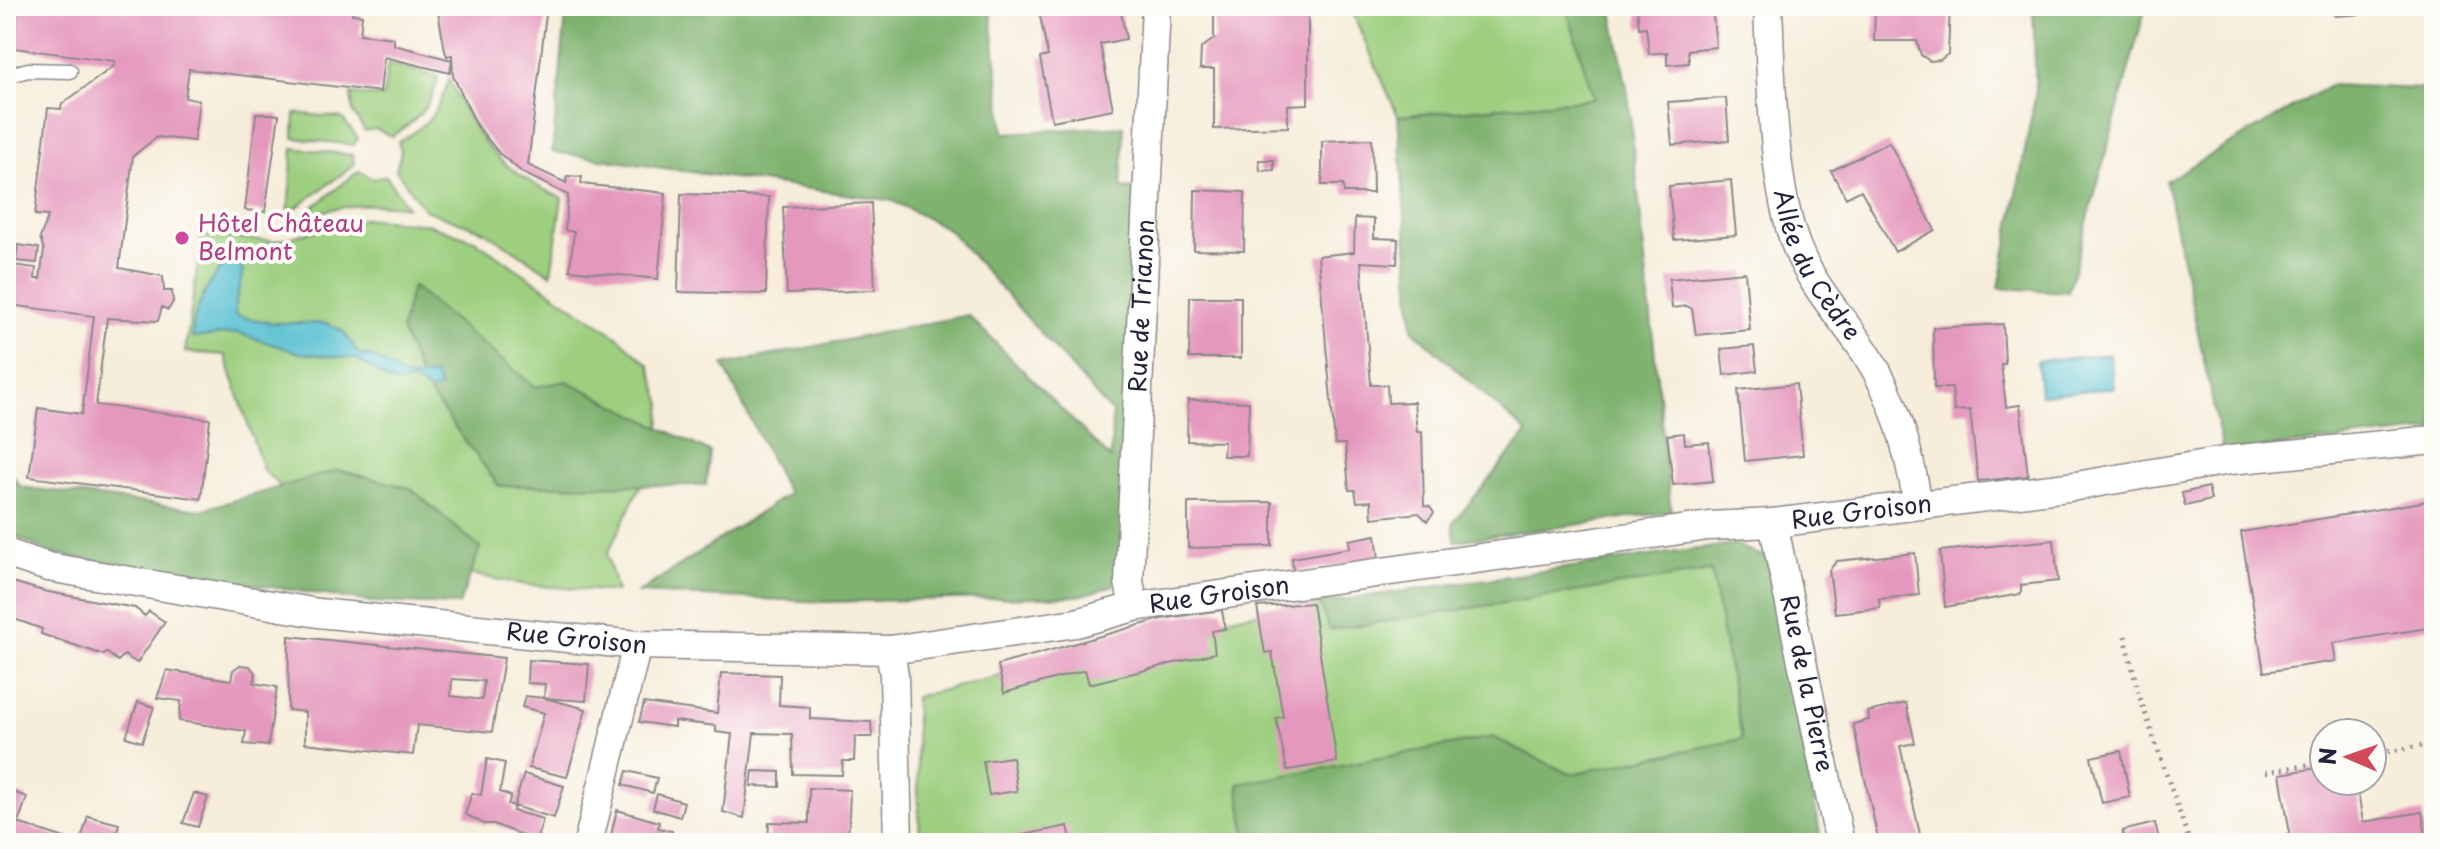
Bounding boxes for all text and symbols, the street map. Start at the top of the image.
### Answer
street label: Allée du Cèdre [1766,186,1871,347]
place label: Hôtel Château Belmont [198,204,364,268]
street label: Rue de Trianon [1118,218,1162,393]
marker: Hôtel Château Belmont [173,229,191,247]
street label: Rue Groison [1789,484,1934,537]
street label: Rue Groison [1147,565,1291,621]
street label: Rue de la Pierre [1773,591,1845,775]
street label: Rue Groison [505,612,647,661]
north arrow [2308,717,2388,797]
text: N [2310,747,2343,766]

